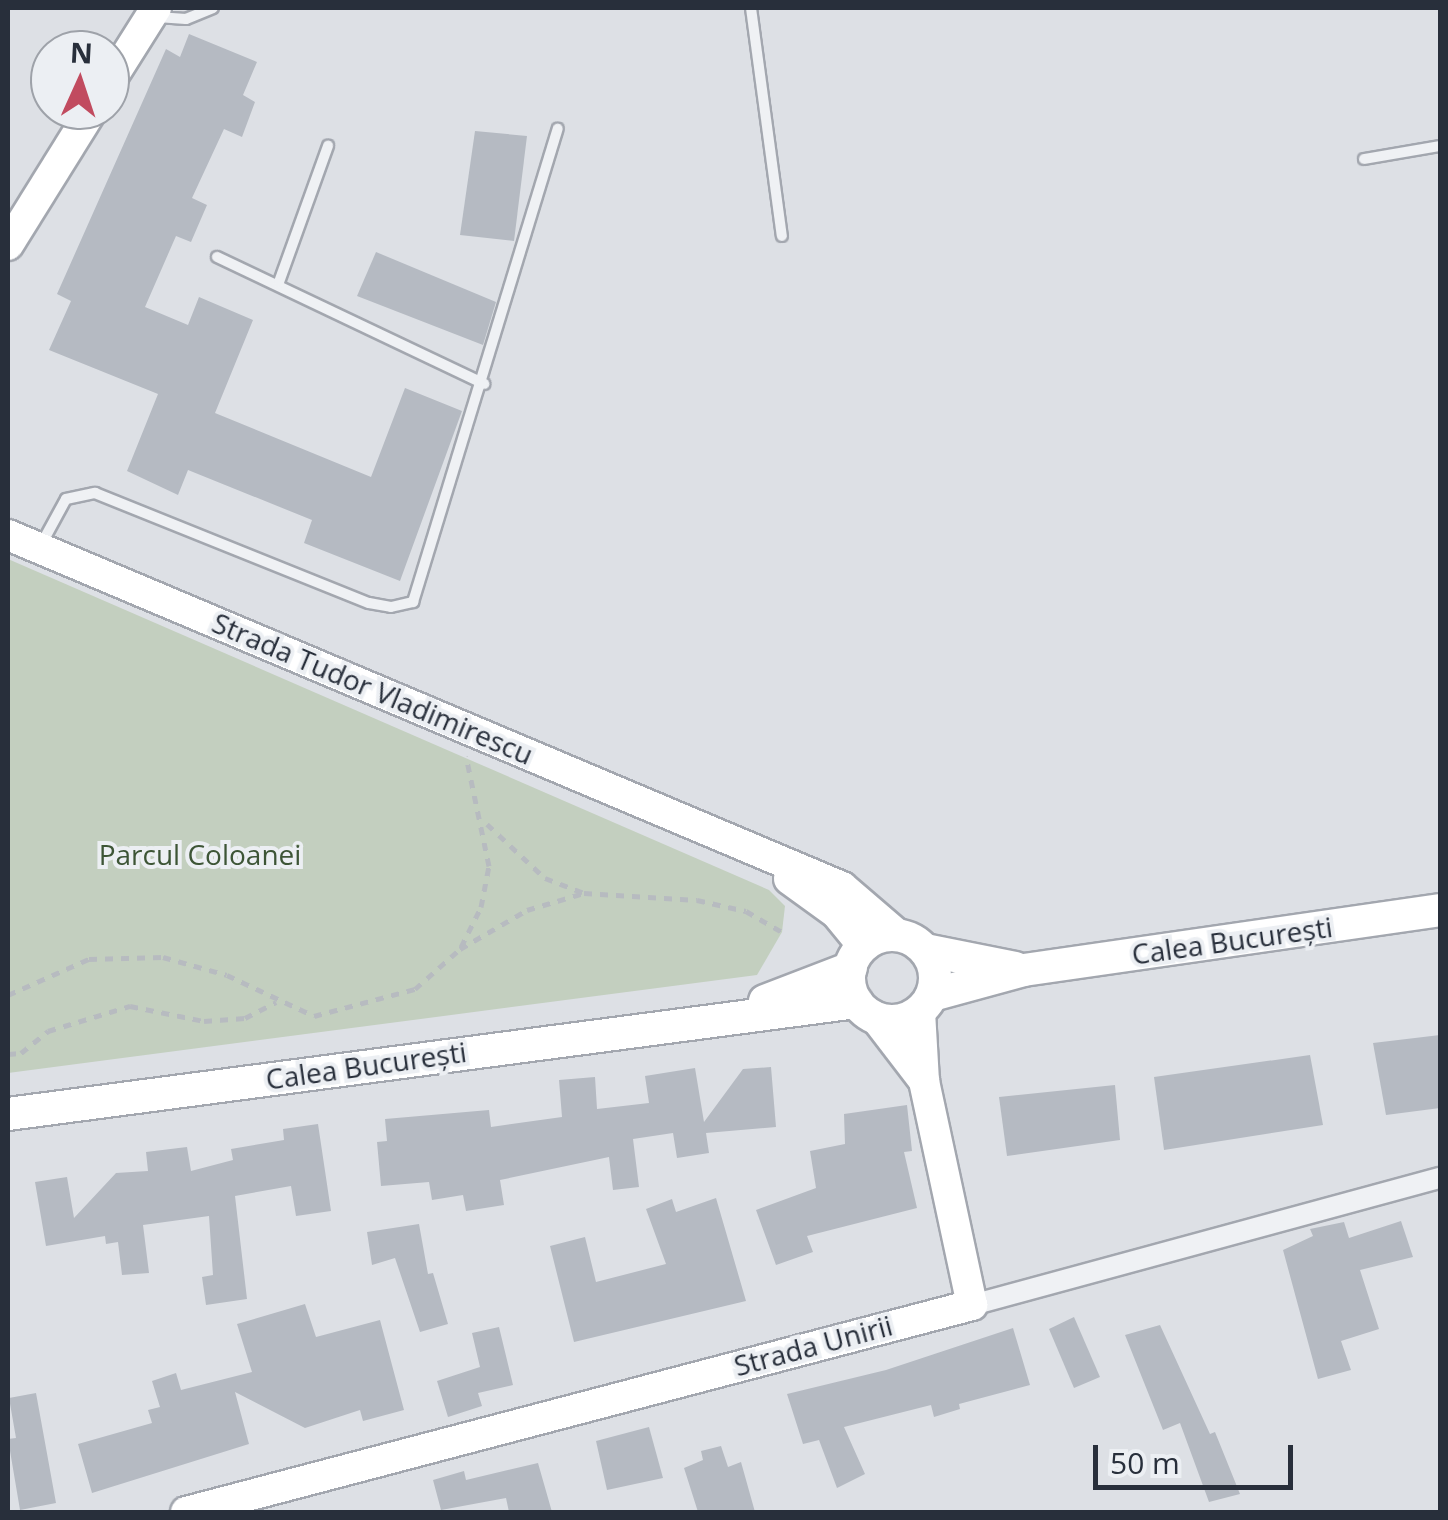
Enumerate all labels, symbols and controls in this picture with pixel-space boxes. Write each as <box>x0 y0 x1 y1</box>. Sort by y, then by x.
north arrow <box>30 30 130 130</box>
text: N <box>69 32 94 72</box>
street label: Strada Tudor Vladimirescu <box>208 605 538 771</box>
park label: Parcul Coloanei <box>99 837 301 871</box>
street label: Calea București <box>1130 909 1334 971</box>
street label: Calea București <box>264 1034 468 1096</box>
street label: Strada Unirii <box>730 1308 896 1382</box>
scale bar <box>1098 1425 1298 1487</box>
text: 50 m <box>1110 1442 1180 1483</box>

